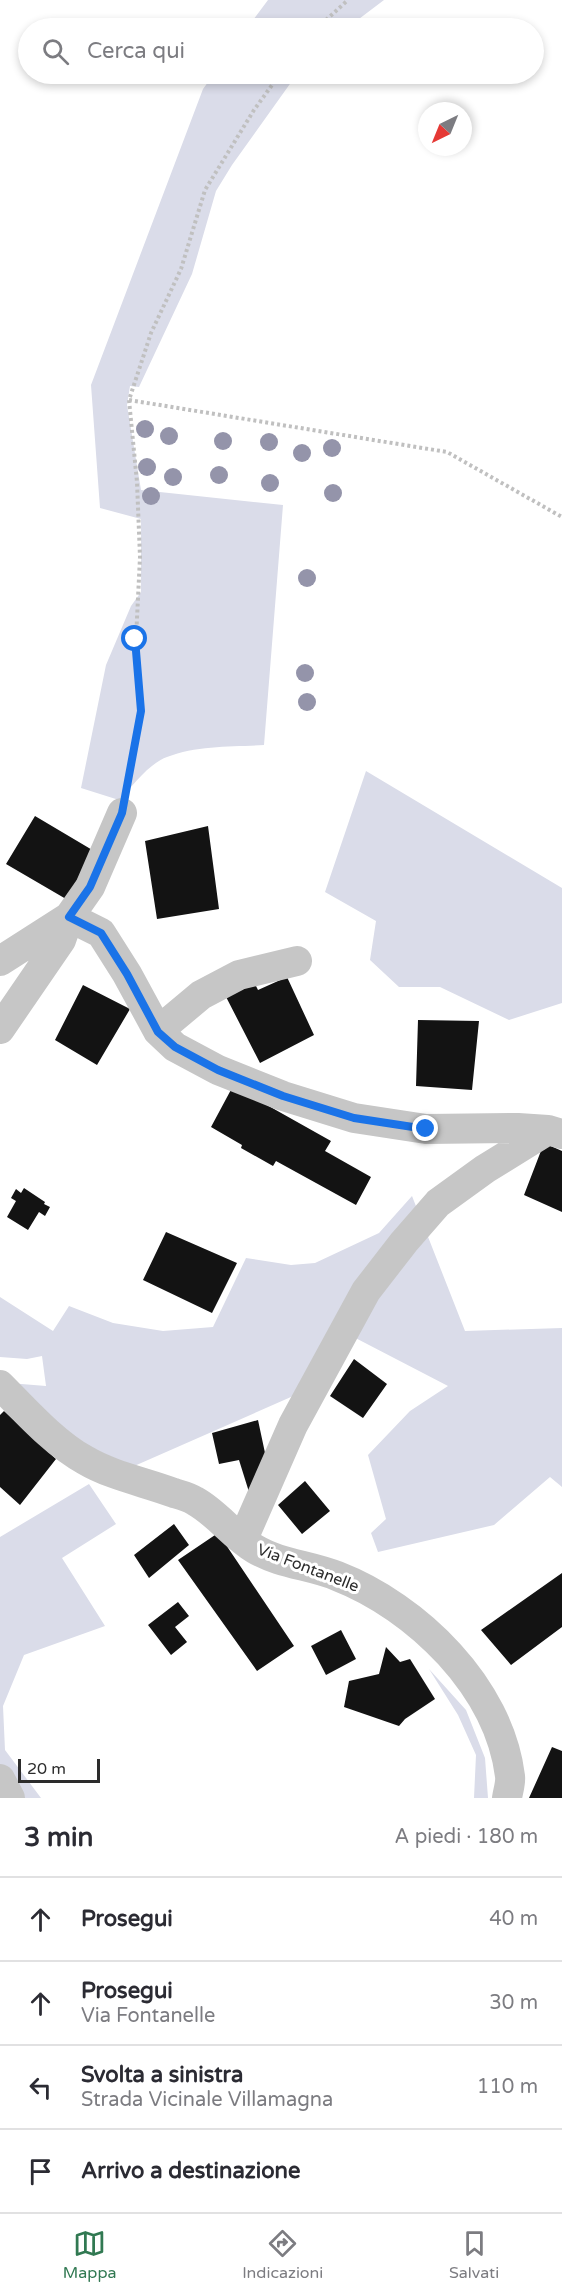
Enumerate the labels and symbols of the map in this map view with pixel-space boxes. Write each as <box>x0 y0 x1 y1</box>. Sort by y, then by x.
north arrow <box>418 102 472 156</box>
route start <box>121 625 147 651</box>
route end <box>412 1115 438 1141</box>
street label: Via Fontanelle <box>254 1539 362 1597</box>
scale bar <box>18 1756 100 1784</box>

